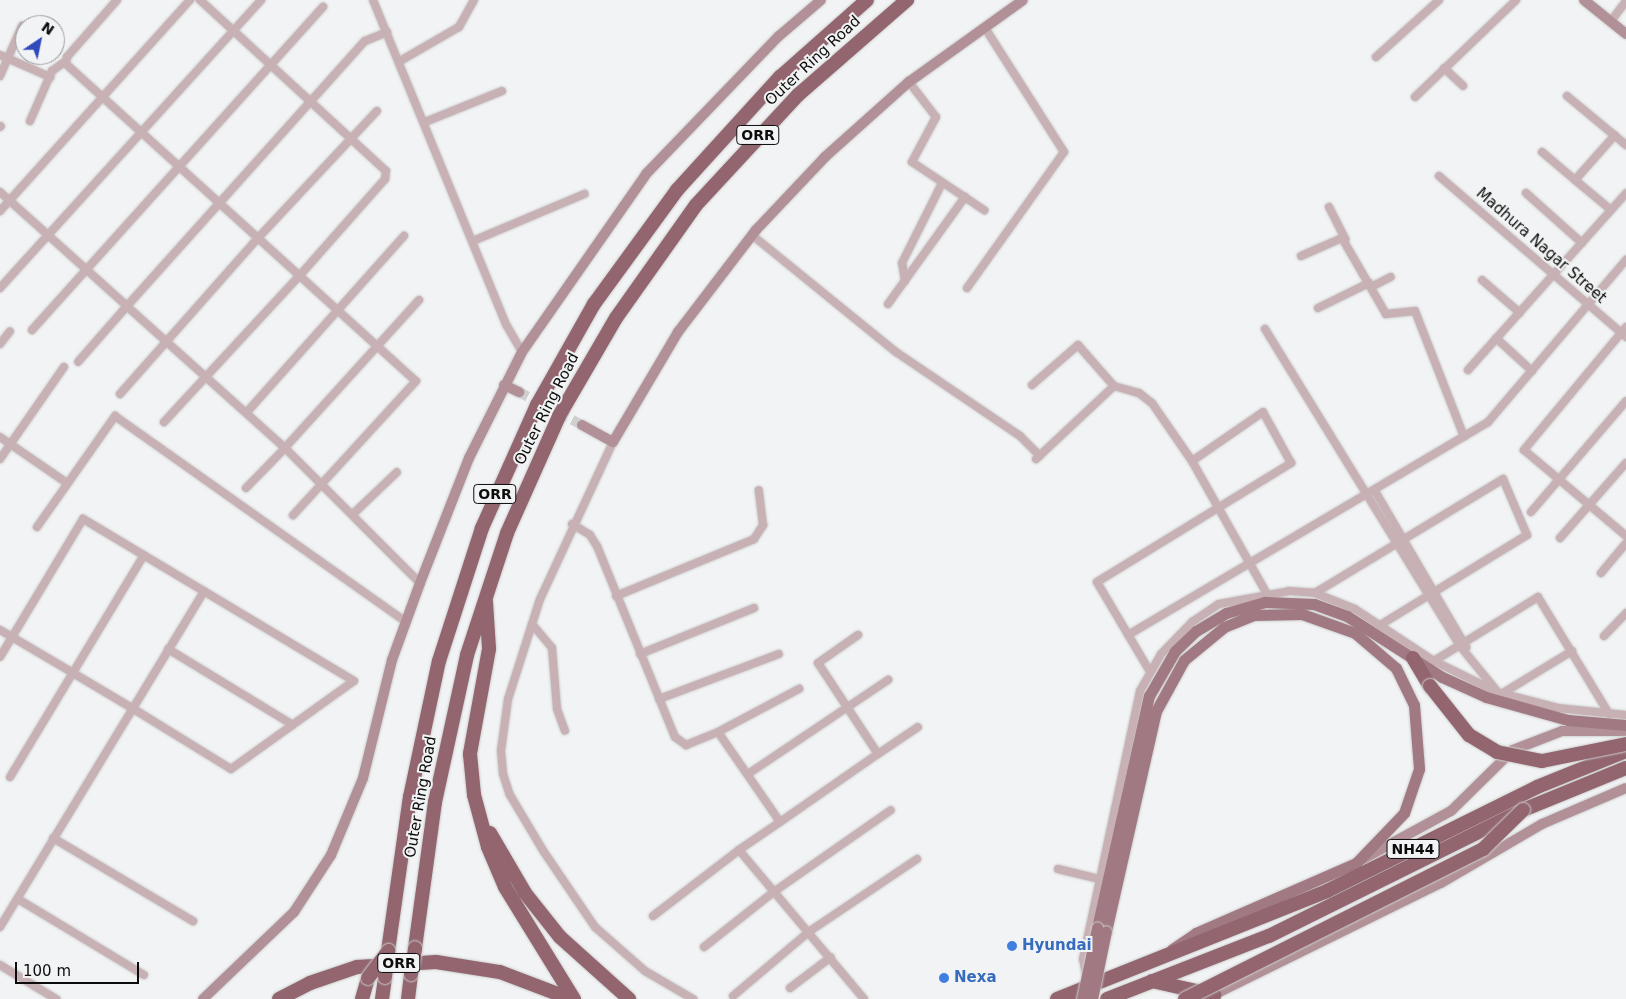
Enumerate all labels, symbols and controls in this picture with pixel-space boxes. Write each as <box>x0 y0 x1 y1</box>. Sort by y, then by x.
street label: Outer Ring Road <box>762 12 864 110</box>
north arrow <box>15 15 65 65</box>
text: N <box>38 18 57 38</box>
road number: ORR <box>736 124 780 146</box>
street label: Madhura Nagar Street <box>1472 185 1610 307</box>
street label: Outer Ring Road <box>511 350 583 468</box>
road number: ORR <box>472 482 518 506</box>
street label: Outer Ring Road <box>401 735 441 859</box>
road number: NH44 <box>1386 838 1440 861</box>
place label: Hyundai <box>1022 937 1092 955</box>
marker: Hyundai <box>1006 940 1018 952</box>
road number: ORR <box>376 951 422 974</box>
scale bar <box>18 952 141 984</box>
text: 100 m <box>23 962 71 980</box>
place label: Nexa <box>954 969 997 987</box>
marker: Nexa <box>938 972 950 984</box>

